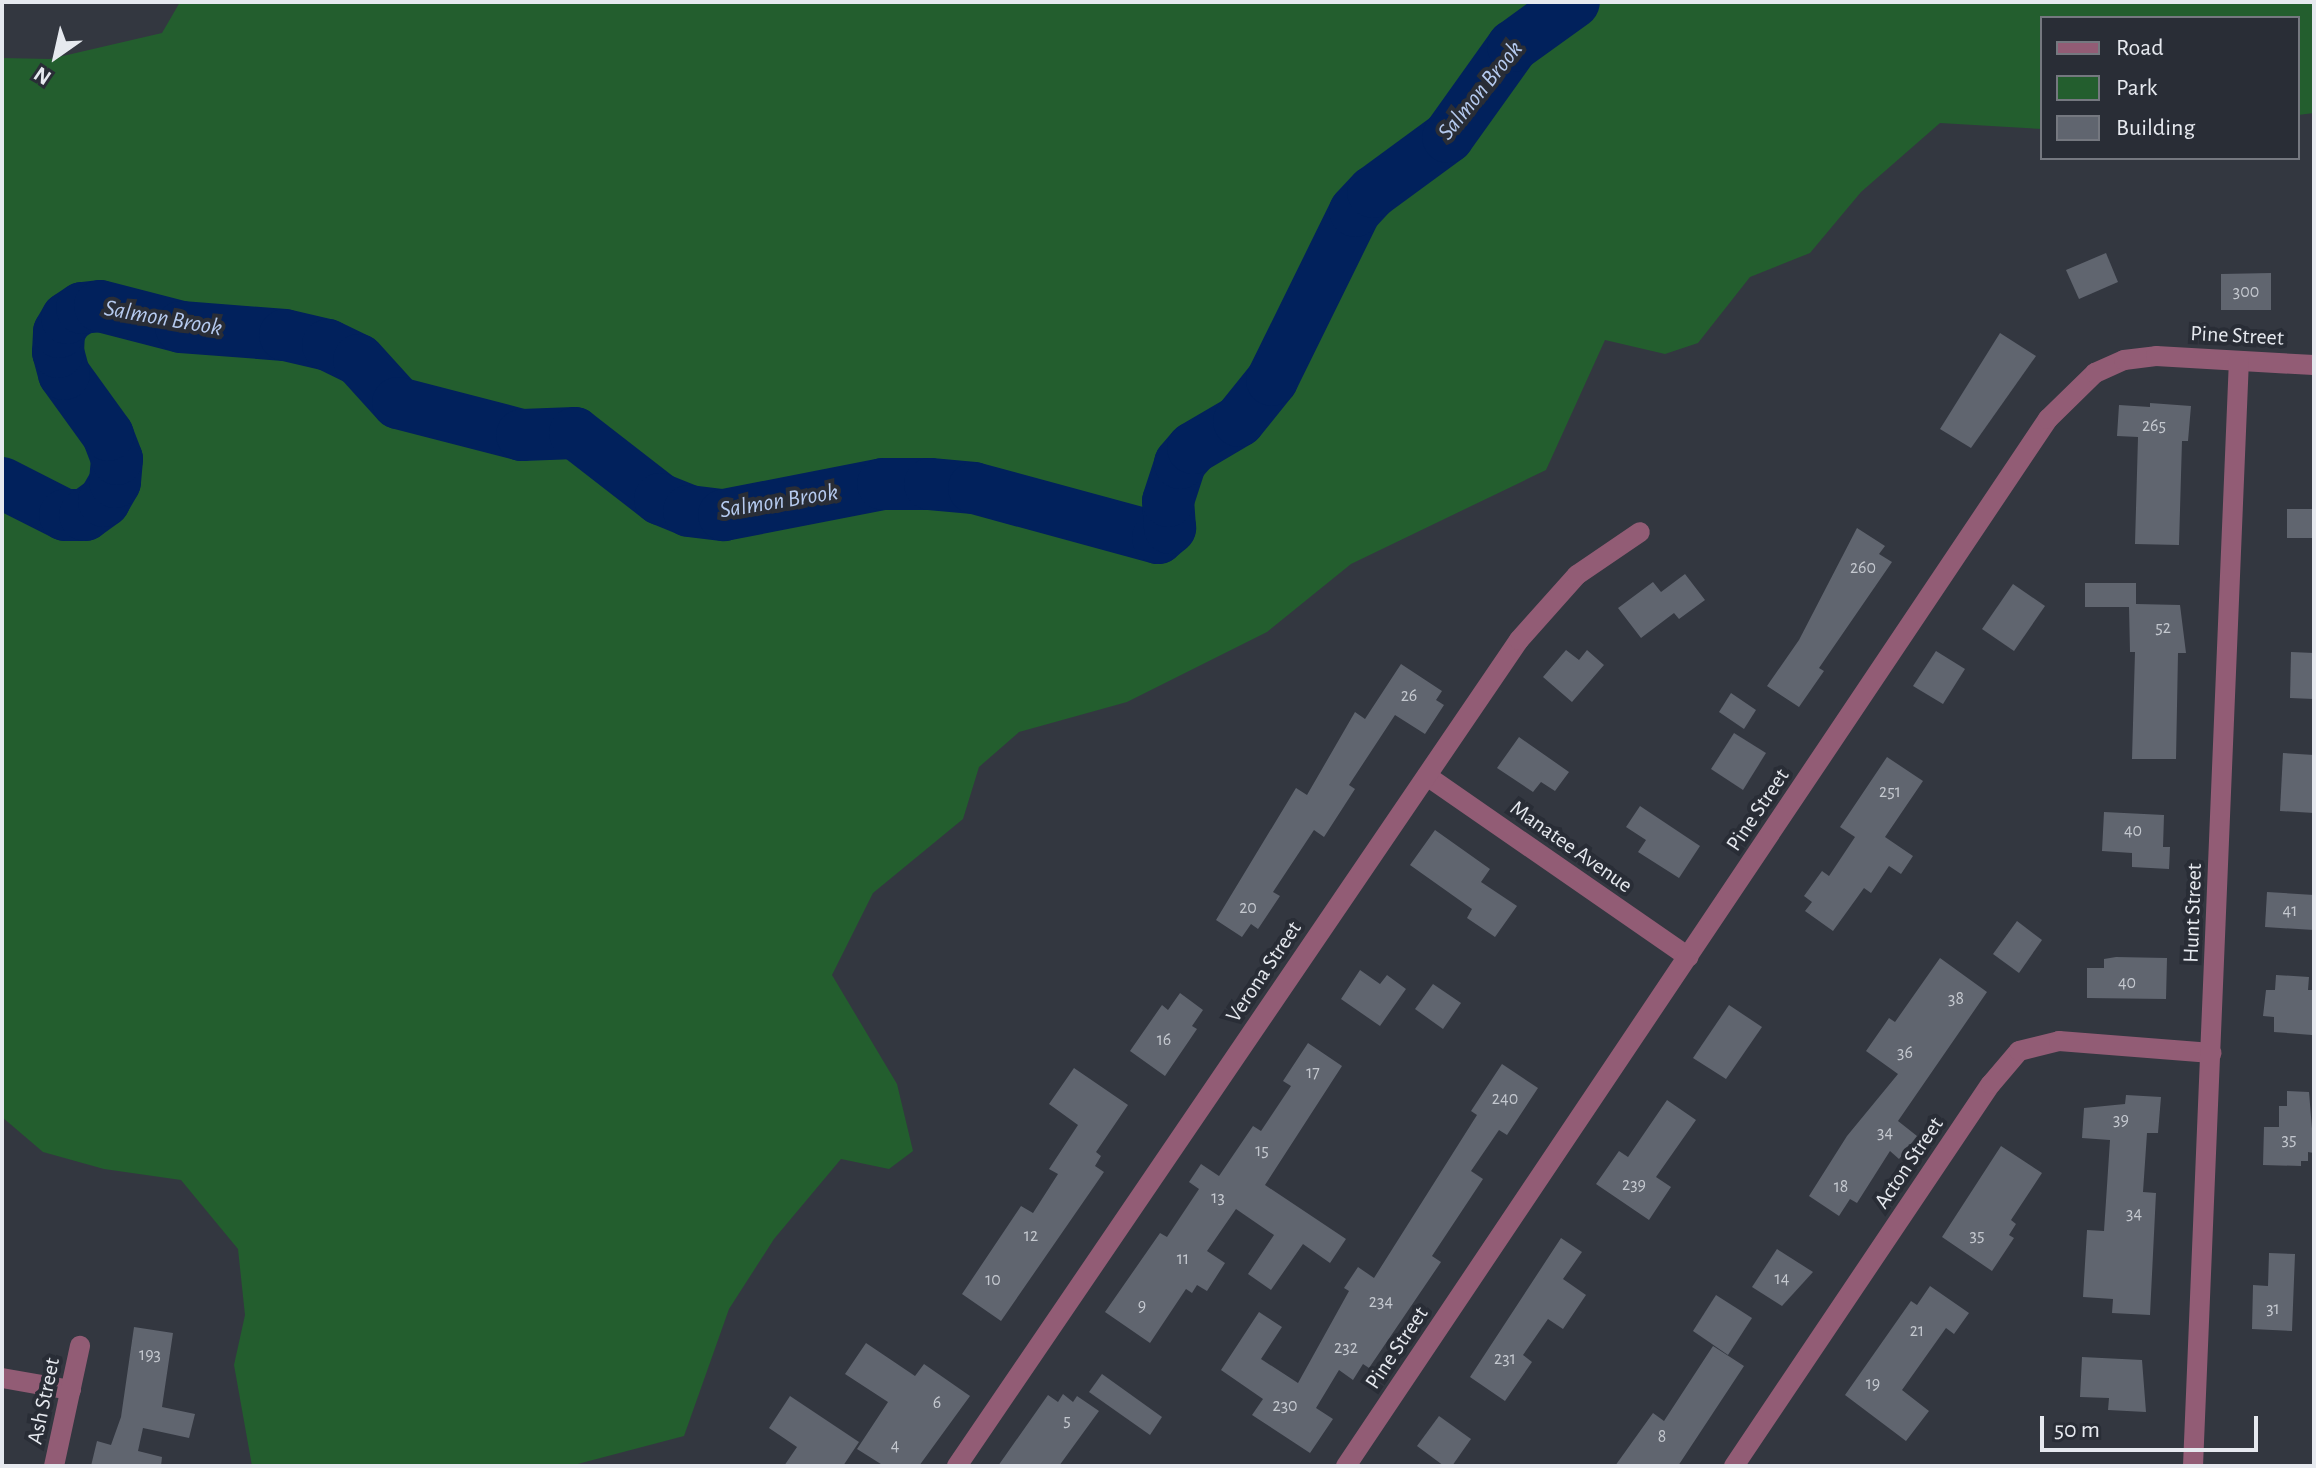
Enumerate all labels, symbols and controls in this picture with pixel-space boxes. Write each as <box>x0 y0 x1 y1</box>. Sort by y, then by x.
north arrow <box>16 16 96 96</box>
legend <box>2040 16 2300 160</box>
water label: Salmon Brook <box>1432 36 1530 146</box>
text: Road <box>2116 36 2164 60</box>
text: N <box>30 63 55 89</box>
text: Park <box>2116 76 2157 100</box>
text: Building <box>2116 116 2195 140</box>
house number: 300 <box>2233 281 2259 303</box>
water label: Salmon Brook <box>102 294 224 344</box>
street label: Pine Street <box>2190 320 2284 352</box>
house number: 265 <box>2142 415 2166 437</box>
water label: Salmon Brook <box>718 478 840 526</box>
house number: 260 <box>1850 557 1876 579</box>
house number: 52 <box>2155 617 2171 639</box>
house number: 26 <box>1401 685 1417 707</box>
street label: Pine Street <box>1721 764 1795 856</box>
house number: 251 <box>1879 781 1901 803</box>
street label: Manatee Avenue <box>1505 795 1637 899</box>
house number: 40 <box>2124 820 2142 842</box>
street label: Hunt Street <box>2178 863 2208 963</box>
house number: 20 <box>1239 897 1257 919</box>
house number: 41 <box>2283 900 2297 922</box>
street label: Verona Street <box>1221 916 1307 1028</box>
house number: 40 <box>2118 972 2136 994</box>
house number: 38 <box>1948 988 1964 1010</box>
house number: 16 <box>1157 1029 1171 1051</box>
house number: 36 <box>1897 1042 1913 1064</box>
house number: 17 <box>1306 1062 1320 1084</box>
house number: 240 <box>1492 1088 1518 1110</box>
house number: 39 <box>2113 1109 2129 1131</box>
street label: Acton Street <box>1869 1112 1949 1214</box>
house number: 34 <box>1877 1122 1893 1144</box>
house number: 35 <box>2282 1129 2296 1151</box>
house number: 15 <box>1255 1140 1269 1162</box>
house number: 239 <box>1622 1174 1646 1196</box>
house number: 18 <box>1834 1176 1848 1198</box>
house number: 13 <box>1211 1187 1225 1209</box>
house number: 34 <box>2126 1203 2142 1225</box>
house number: 12 <box>1024 1225 1038 1247</box>
house number: 35 <box>1970 1225 1984 1247</box>
house number: 11 <box>1177 1248 1189 1270</box>
house number: 14 <box>1775 1268 1789 1290</box>
house number: 10 <box>985 1269 1001 1291</box>
house number: 234 <box>1369 1291 1393 1313</box>
house number: 9 <box>1138 1295 1146 1317</box>
house number: 31 <box>2266 1298 2280 1320</box>
street label: Pine Street <box>1360 1302 1434 1394</box>
house number: 21 <box>1910 1320 1924 1342</box>
house number: 232 <box>1334 1337 1358 1359</box>
house number: 193 <box>139 1344 161 1366</box>
house number: 231 <box>1494 1348 1516 1370</box>
street label: Ash Street <box>22 1355 66 1447</box>
house number: 19 <box>1866 1373 1880 1395</box>
house number: 6 <box>933 1392 941 1414</box>
house number: 230 <box>1272 1395 1298 1417</box>
scale bar <box>2044 1400 2262 1450</box>
house number: 5 <box>1063 1410 1071 1432</box>
text: 50 m <box>2054 1418 2100 1442</box>
house number: 8 <box>1658 1426 1666 1448</box>
house number: 4 <box>891 1435 899 1457</box>

